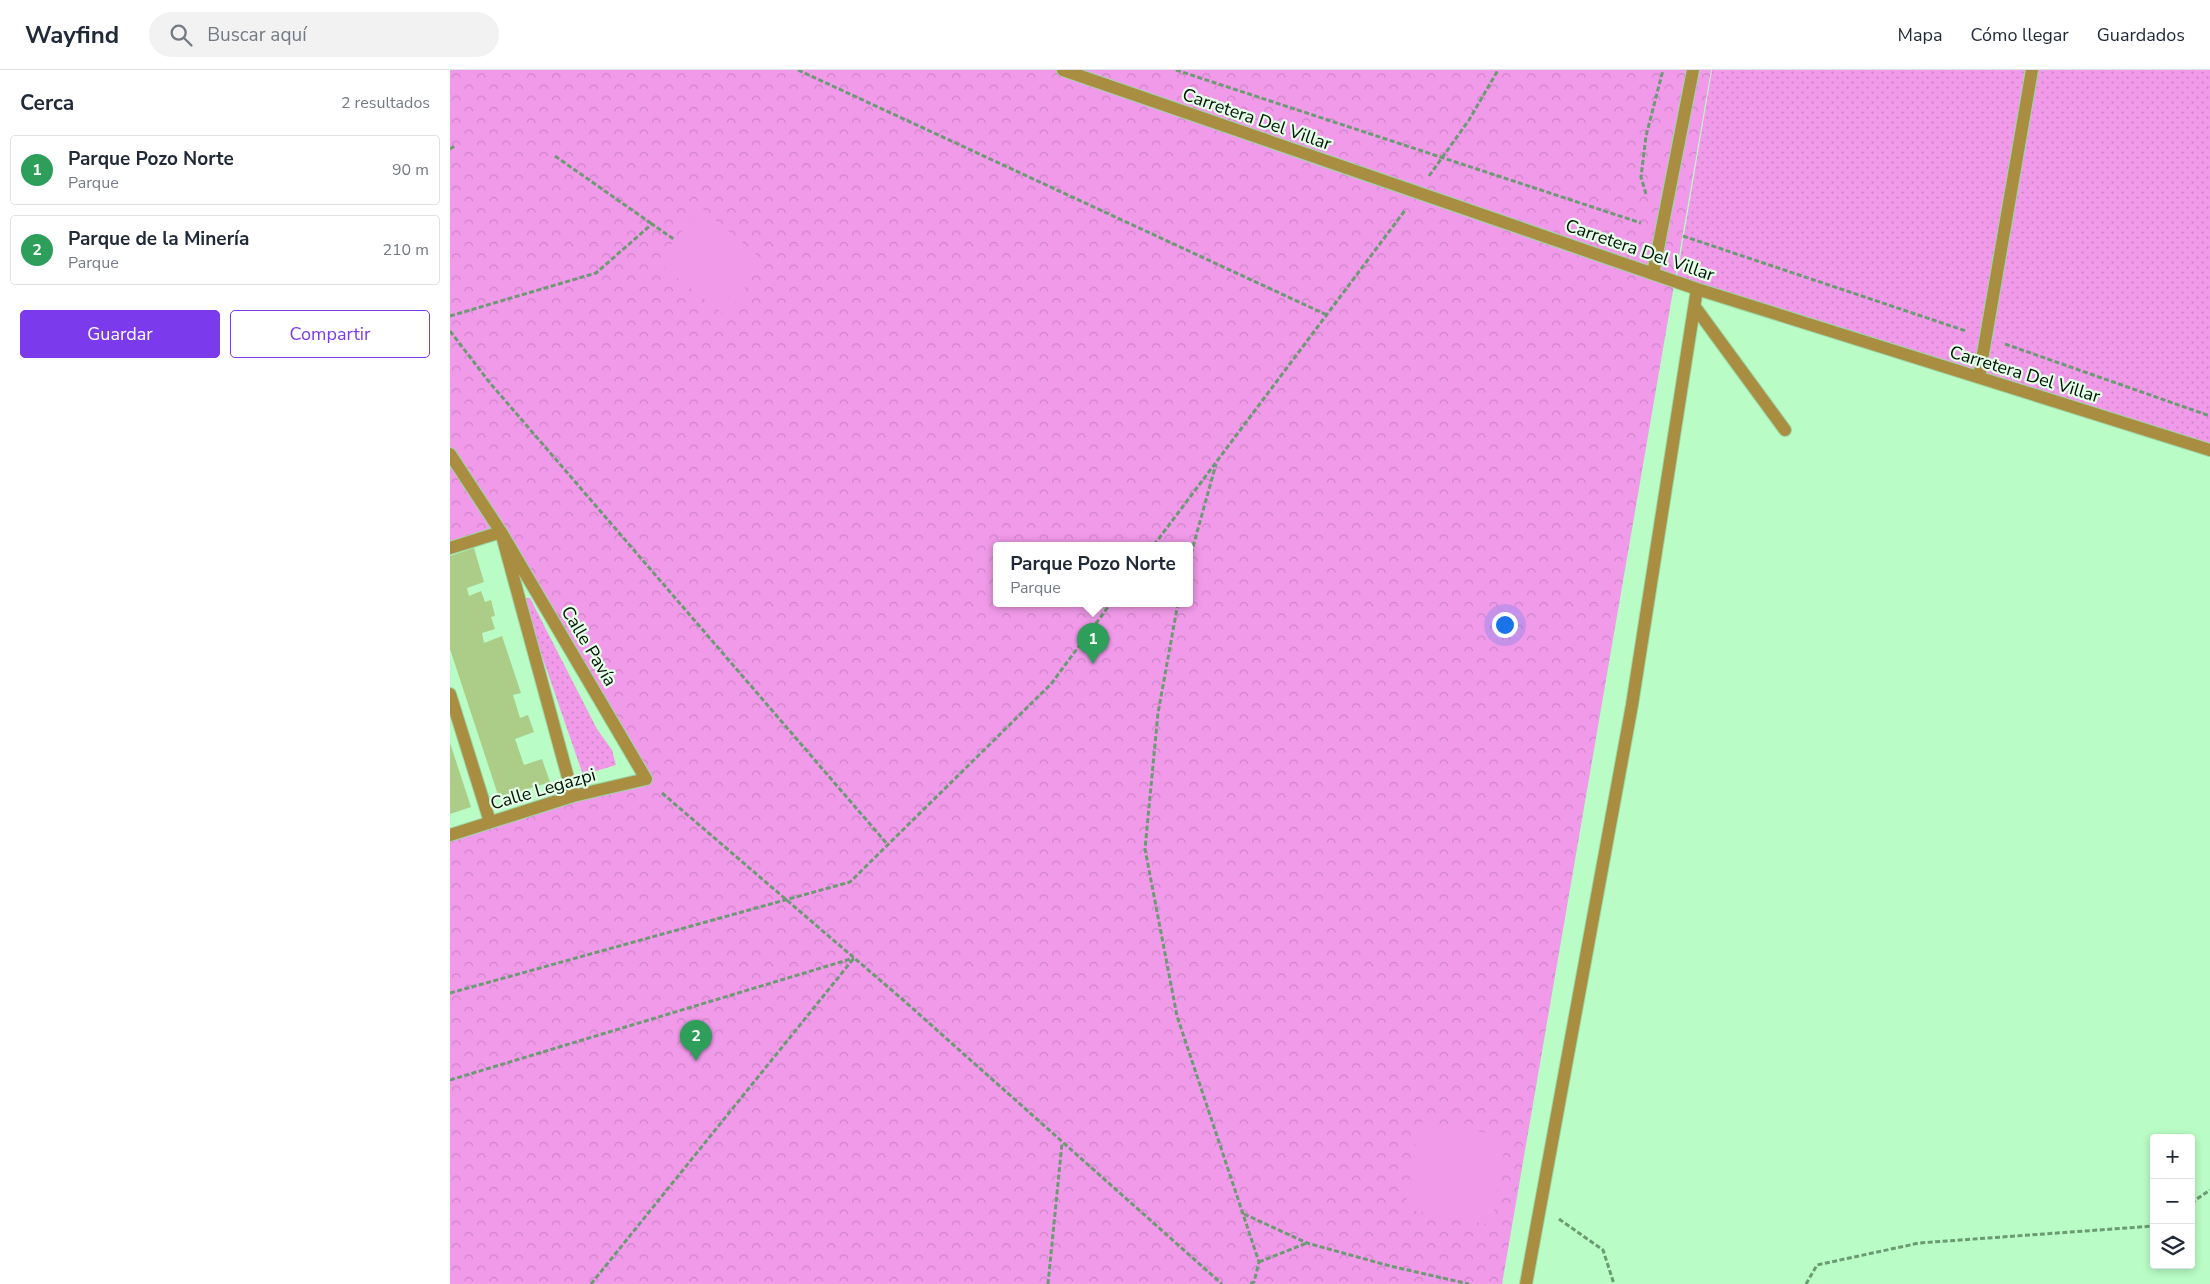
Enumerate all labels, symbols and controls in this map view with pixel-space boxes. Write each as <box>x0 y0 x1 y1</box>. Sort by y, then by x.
search box <box>149 12 499 57</box>
text: Wayfind <box>25 19 119 51</box>
icon: search <box>167 21 195 49</box>
text: Buscar aquí <box>207 22 307 48</box>
text: Mapa <box>1898 23 1943 47</box>
text: Cómo llegar <box>1971 23 2069 47</box>
text: Guardados <box>2097 23 2185 47</box>
street label: Carretera Del Villar <box>1179 82 1335 156</box>
text: Cerca <box>20 89 74 117</box>
text: 2 resultados <box>341 92 430 114</box>
text: Parque Pozo Norte <box>68 146 234 172</box>
text: 1 <box>32 159 42 181</box>
text: 90 m <box>392 159 429 181</box>
text: Parque <box>68 172 119 194</box>
street label: Carretera Del Villar <box>1562 213 1718 287</box>
text: Parque de la Minería <box>68 226 249 252</box>
text: 2 <box>32 239 42 261</box>
text: 210 m <box>382 239 429 261</box>
text: Parque <box>68 252 119 274</box>
button: Guardar <box>20 310 220 358</box>
button: Compartir <box>230 310 430 358</box>
street label: Carretera Del Villar <box>1947 340 2104 408</box>
popup <box>993 542 1193 607</box>
text: Parque Pozo Norte <box>1010 551 1176 577</box>
text: Parque <box>1010 577 1061 599</box>
street label: Calle Pavía <box>556 601 622 691</box>
your location <box>1492 612 1518 638</box>
pin: 1 <box>1077 623 1109 664</box>
street label: Calle Legazpi <box>488 763 598 815</box>
pin: 2 <box>680 1020 712 1061</box>
map controls <box>2150 1134 2195 1269</box>
button: + <box>2150 1134 2195 1179</box>
button: − <box>2150 1179 2195 1224</box>
button: layers <box>2150 1224 2195 1269</box>

